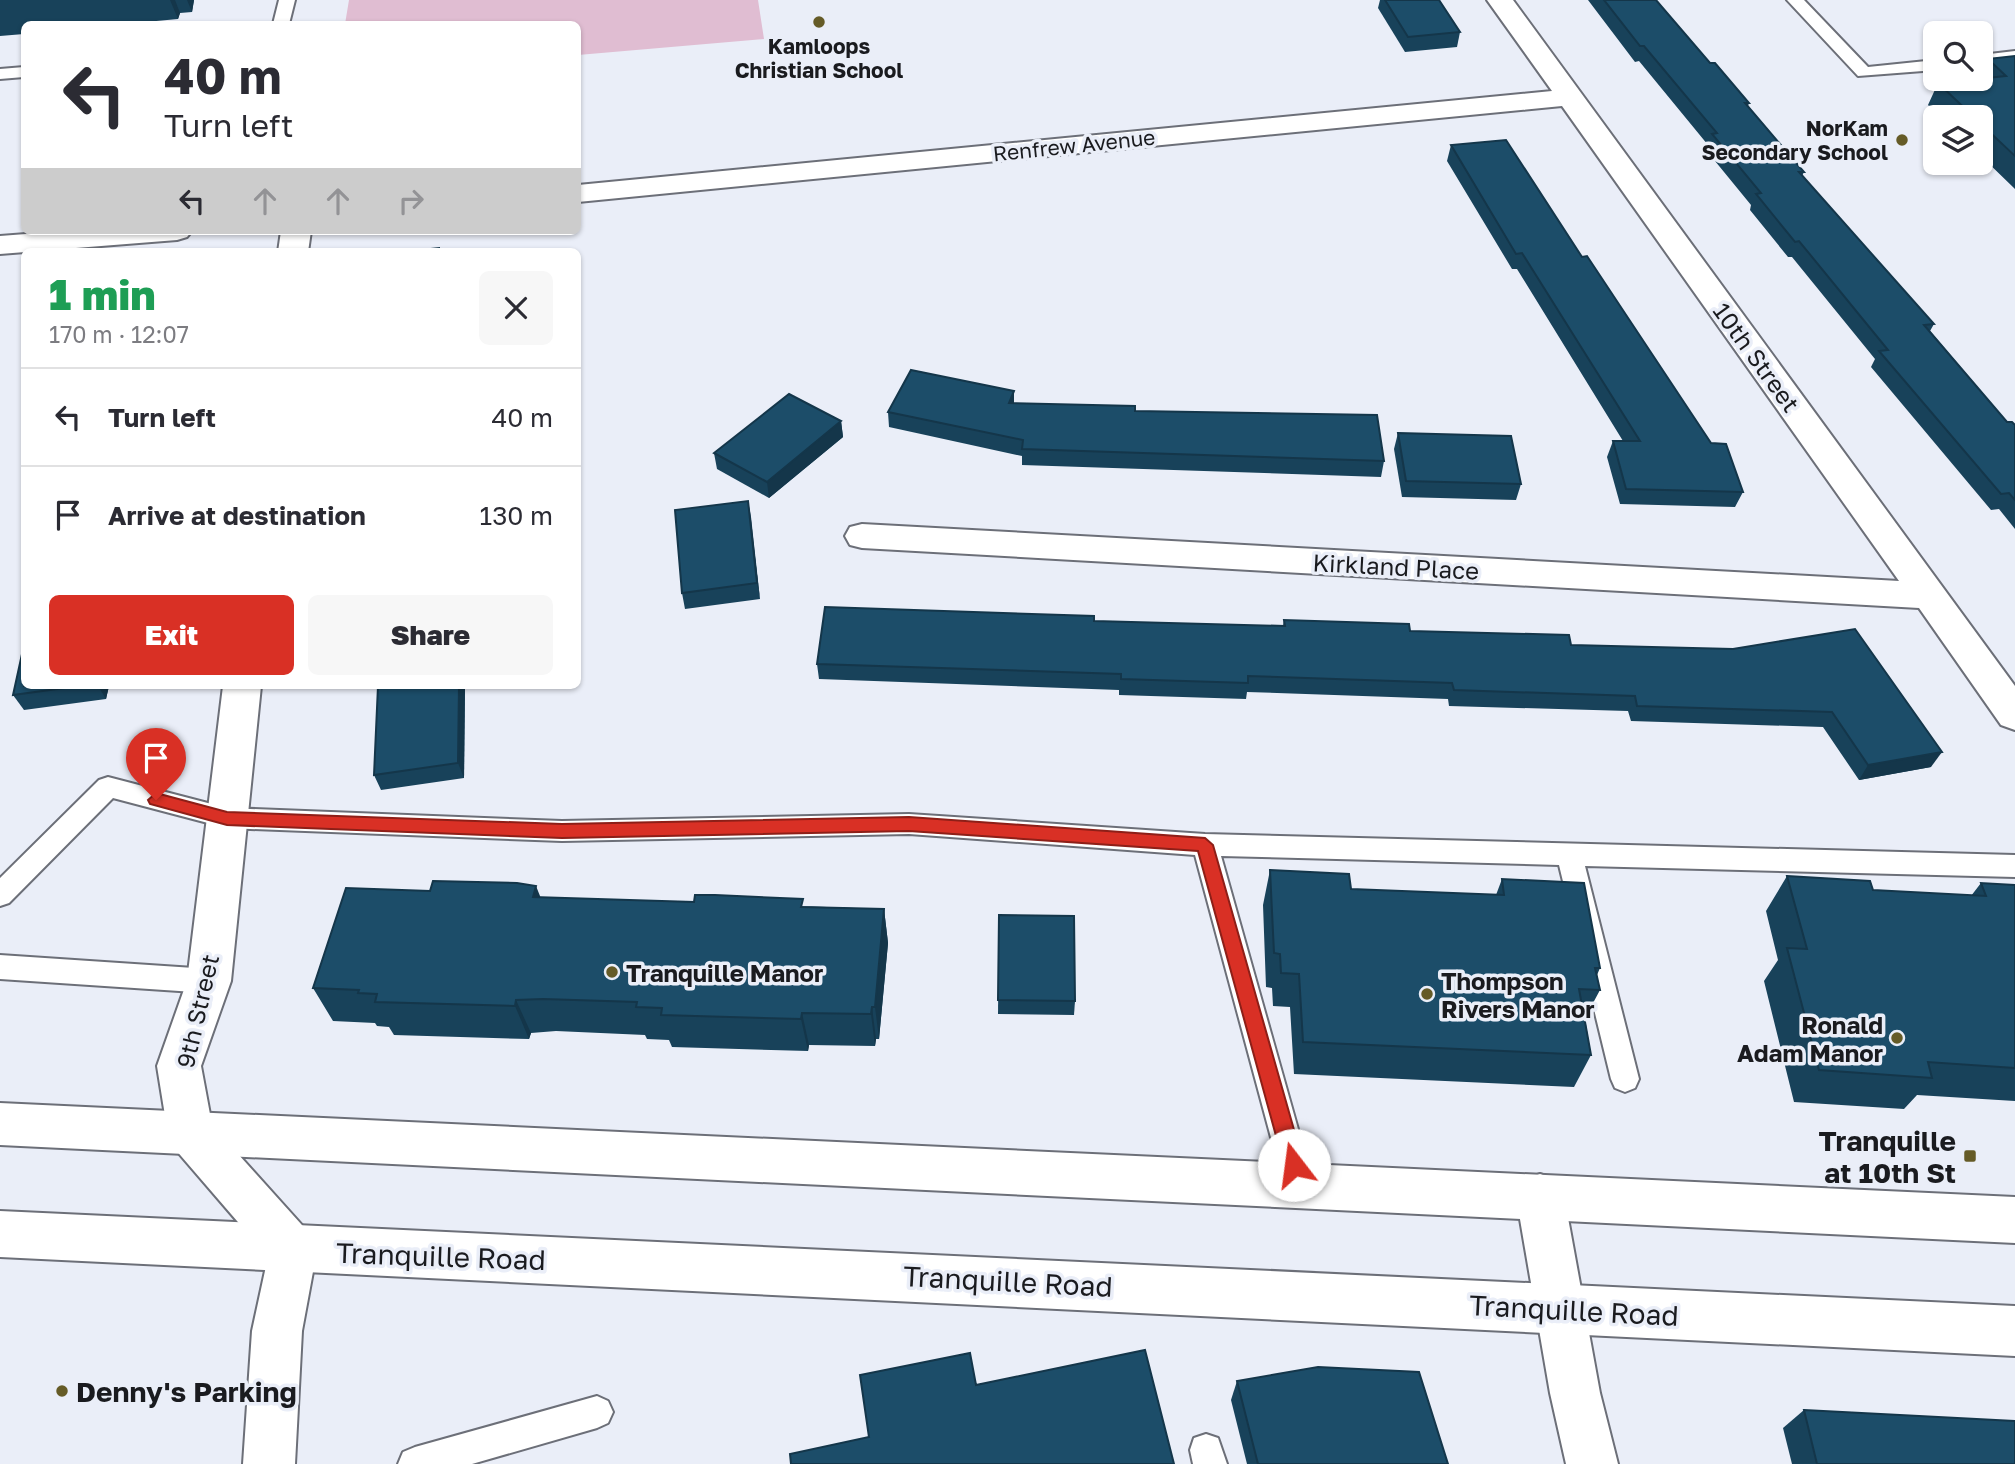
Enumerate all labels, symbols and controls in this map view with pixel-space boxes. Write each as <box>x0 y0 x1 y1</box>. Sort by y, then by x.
marker: Kamloops Christian School <box>811 14 827 30</box>
map controls <box>1923 21 1993 175</box>
button: search <box>1923 21 1993 91</box>
place label: Kamloops Christian School <box>735 33 903 83</box>
text: 40 m <box>164 46 282 105</box>
icon: left <box>49 49 140 140</box>
button: layers <box>1923 105 1993 175</box>
text: Turn left <box>164 106 293 144</box>
place label: NorKam Secondary School <box>1701 115 1888 165</box>
street label: Renfrew Avenue <box>992 124 1156 166</box>
marker: NorKam Secondary School <box>1894 132 1910 148</box>
icon: left <box>173 182 211 220</box>
icon: ahead <box>246 182 284 220</box>
icon: ahead <box>319 182 357 220</box>
icon: right <box>392 182 430 220</box>
text: 1 min <box>49 269 156 319</box>
button: close <box>479 271 553 345</box>
street label: 10th Street <box>1708 297 1806 417</box>
text: 170 m · 12:07 <box>49 320 189 348</box>
icon: left <box>49 398 87 436</box>
text: Turn left <box>108 402 216 433</box>
text: 40 m <box>492 402 553 433</box>
icon: arrive <box>49 496 87 534</box>
text: Arrive at destination <box>108 500 366 531</box>
text: 130 m <box>480 500 553 531</box>
street label: Kirkland Place <box>1312 547 1480 585</box>
button: Exit <box>49 595 294 675</box>
button: Share <box>308 595 553 675</box>
pin <box>126 728 186 800</box>
icon: arrive <box>137 739 175 777</box>
street label: 9th Street <box>170 951 224 1071</box>
place label: Tranquille Manor <box>626 958 823 987</box>
marker: Tranquille Manor <box>604 964 620 980</box>
place label: Thompson Rivers Manor <box>1441 966 1595 1023</box>
marker: Thompson Rivers Manor <box>1419 986 1435 1002</box>
place label: Ronald Adam Manor <box>1737 1010 1883 1067</box>
marker: Ronald Adam Manor <box>1889 1030 1905 1046</box>
place label: Tranquille at 10th St <box>1819 1124 1956 1189</box>
position arrow <box>1257 1128 1331 1202</box>
marker: Tranquille at 10th St <box>1962 1148 1978 1164</box>
street label: Tranquille Road <box>336 1236 546 1276</box>
street label: Tranquille Road <box>902 1259 1114 1303</box>
street label: Tranquille Road <box>1468 1288 1680 1332</box>
place label: Denny's Parking <box>76 1375 297 1408</box>
marker: Denny's Parking <box>54 1383 70 1399</box>

